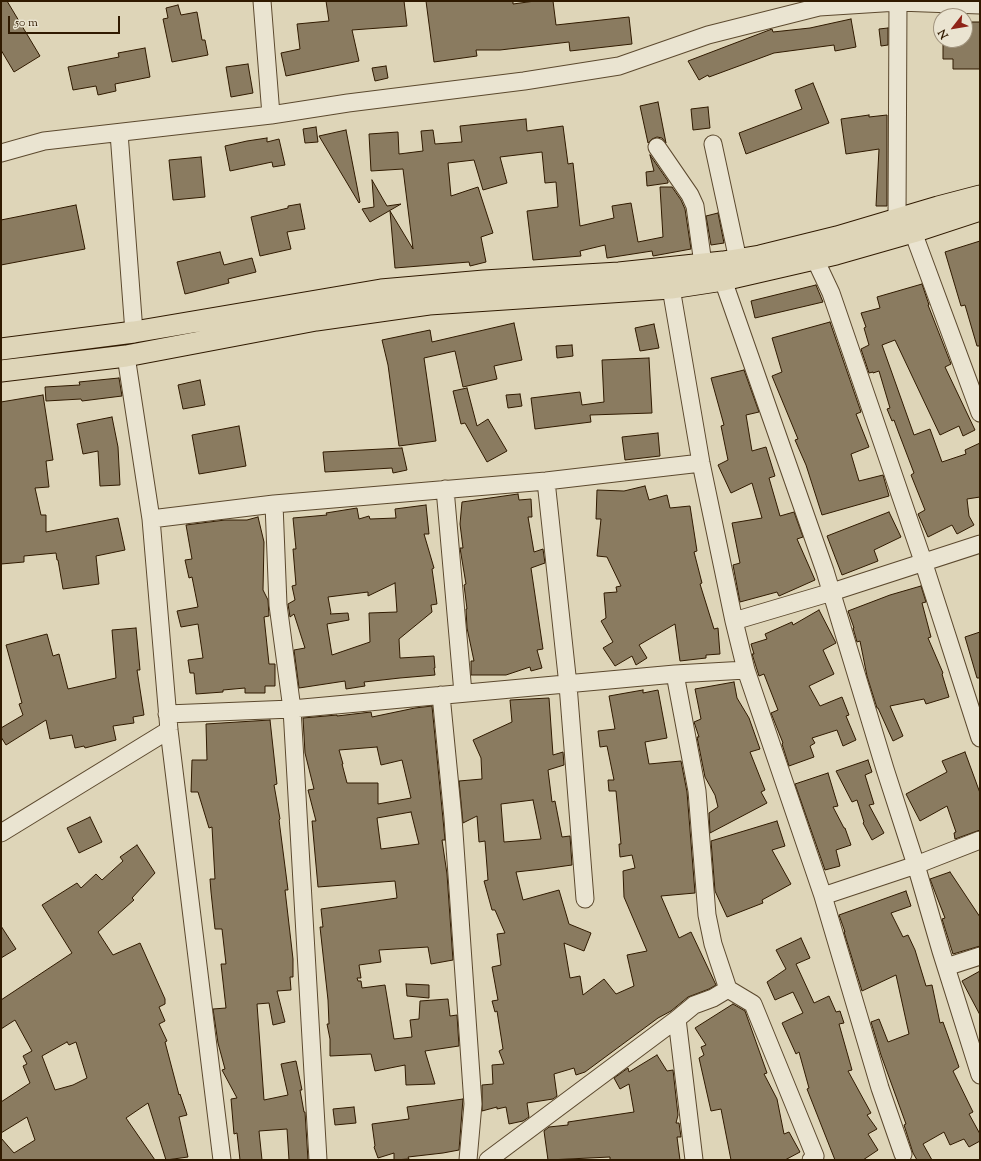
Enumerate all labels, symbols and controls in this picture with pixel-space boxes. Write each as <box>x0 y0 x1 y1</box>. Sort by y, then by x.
scale bar <box>10 8 122 34</box>
north arrow <box>933 8 973 48</box>
text: 50 m <box>15 14 38 32</box>
text: N <box>934 26 953 42</box>

